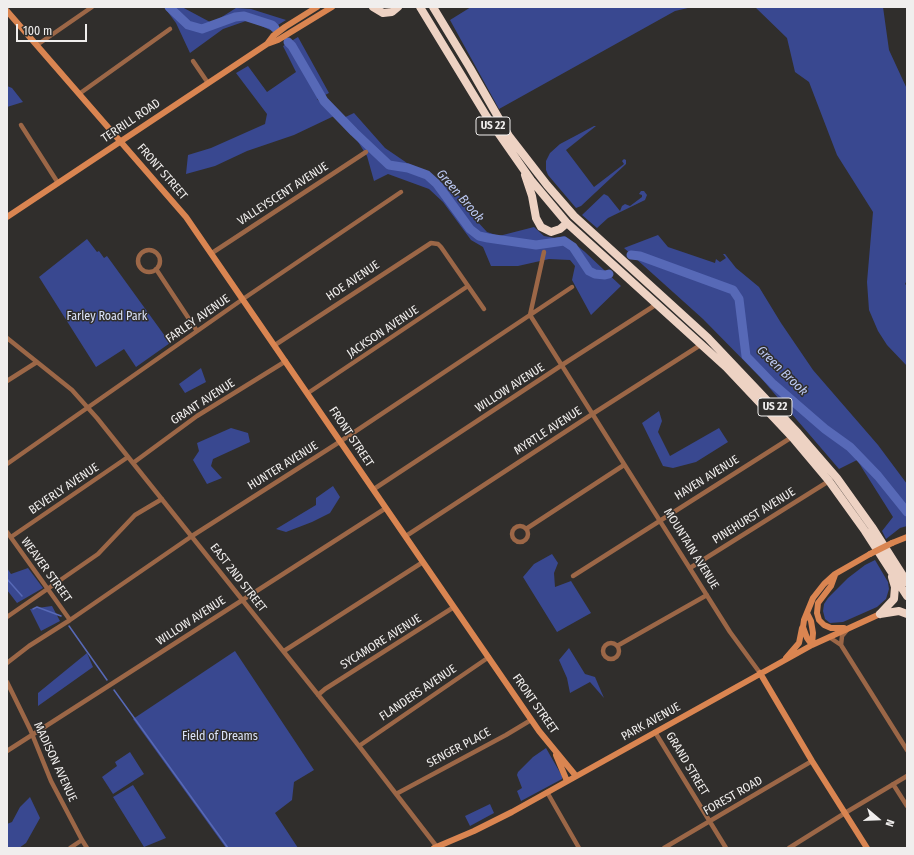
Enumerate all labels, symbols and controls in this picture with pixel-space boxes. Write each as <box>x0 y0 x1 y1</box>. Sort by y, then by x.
scale bar <box>18 16 89 42</box>
text: 100 m <box>23 24 52 38</box>
street label: TERRILL ROAD <box>99 96 163 146</box>
road number: US 22 <box>476 117 510 135</box>
street label: FRONT STREET <box>134 141 190 203</box>
street label: VALLEYSCENT AVENUE <box>235 159 331 229</box>
water label: Green Brook <box>433 166 487 226</box>
street label: HOE AVENUE <box>324 258 382 304</box>
street label: FARLEY AVENUE <box>163 292 233 346</box>
street label: JACKSON AVENUE <box>344 303 422 361</box>
park label: Farley Road Park <box>67 310 147 324</box>
water label: Green Brook <box>753 343 811 399</box>
street label: WILLOW AVENUE <box>473 360 547 416</box>
street label: GRANT AVENUE <box>168 376 238 428</box>
road number: US 22 <box>758 398 792 416</box>
street label: FRONT STREET <box>326 404 376 470</box>
street label: MYRTLE AVENUE <box>511 404 585 458</box>
street label: HUNTER AVENUE <box>245 439 321 493</box>
street label: HAVEN AVENUE <box>672 453 742 503</box>
street label: BEVERLY AVENUE <box>26 460 102 518</box>
street label: PINEHURST AVENUE <box>710 485 798 547</box>
street label: MOUNTAIN AVENUE <box>660 506 722 592</box>
street label: WEAVER STREET <box>18 535 74 605</box>
street label: EAST 2ND STREET <box>207 541 269 615</box>
street label: WILLOW AVENUE <box>154 593 228 649</box>
street label: SYCAMORE AVENUE <box>338 611 424 673</box>
street label: FLANDERS AVENUE <box>377 662 459 724</box>
street label: FRONT STREET <box>509 671 561 737</box>
street label: PARK AVENUE <box>619 700 683 744</box>
street label: MADISON AVENUE <box>30 720 80 804</box>
street label: SENGER PLACE <box>425 725 493 771</box>
park label: Field of Dreams <box>182 730 258 744</box>
street label: GRAND STREET <box>662 730 712 798</box>
street label: FOREST ROAD <box>701 773 765 819</box>
north arrow <box>858 799 898 839</box>
text: N <box>883 818 897 828</box>

